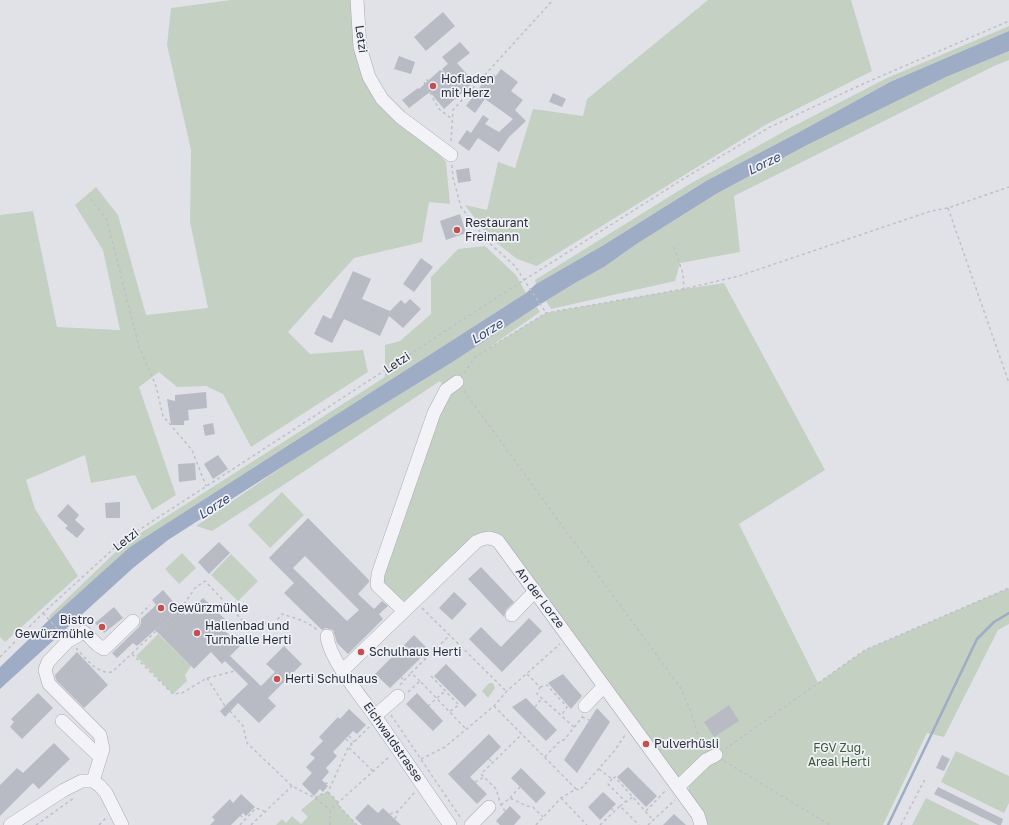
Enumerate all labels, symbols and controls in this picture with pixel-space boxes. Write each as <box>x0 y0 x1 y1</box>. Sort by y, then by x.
street label: Letzi <box>352 24 370 54</box>
place label: Hofladen mit Herz <box>441 72 494 100</box>
marker: Hofladen mit Herz <box>428 81 438 91</box>
water label: Lorze <box>745 149 783 179</box>
place label: Restaurant Freimann <box>465 216 529 244</box>
marker: Restaurant Freimann <box>452 225 462 235</box>
water label: Lorze <box>468 316 506 348</box>
street label: Letzi <box>381 349 413 377</box>
water label: Lorze <box>195 491 233 523</box>
street label: Letzi <box>110 526 142 554</box>
street label: An der Lorze <box>513 565 567 631</box>
place label: Gewürzmühle <box>169 601 248 615</box>
marker: Gewürzmühle <box>156 603 166 613</box>
place label: Bistro Gewürzmühle <box>15 613 94 641</box>
place label: Hallenbad und Turnhalle Herti <box>205 619 291 647</box>
marker: Bistro Gewürzmühle <box>97 622 107 632</box>
marker: Hallenbad und Turnhalle Herti <box>192 628 202 638</box>
place label: Schulhaus Herti <box>369 645 461 659</box>
marker: Schulhaus Herti <box>356 647 366 657</box>
place label: Herti Schulhaus <box>285 672 377 686</box>
marker: Herti Schulhaus <box>272 674 282 684</box>
street label: Eichwaldstrasse <box>360 699 426 785</box>
place label: Pulverhüsli <box>654 737 719 751</box>
marker: Pulverhüsli <box>641 739 651 749</box>
park label: FGV Zug, Areal Herti <box>808 741 870 769</box>

